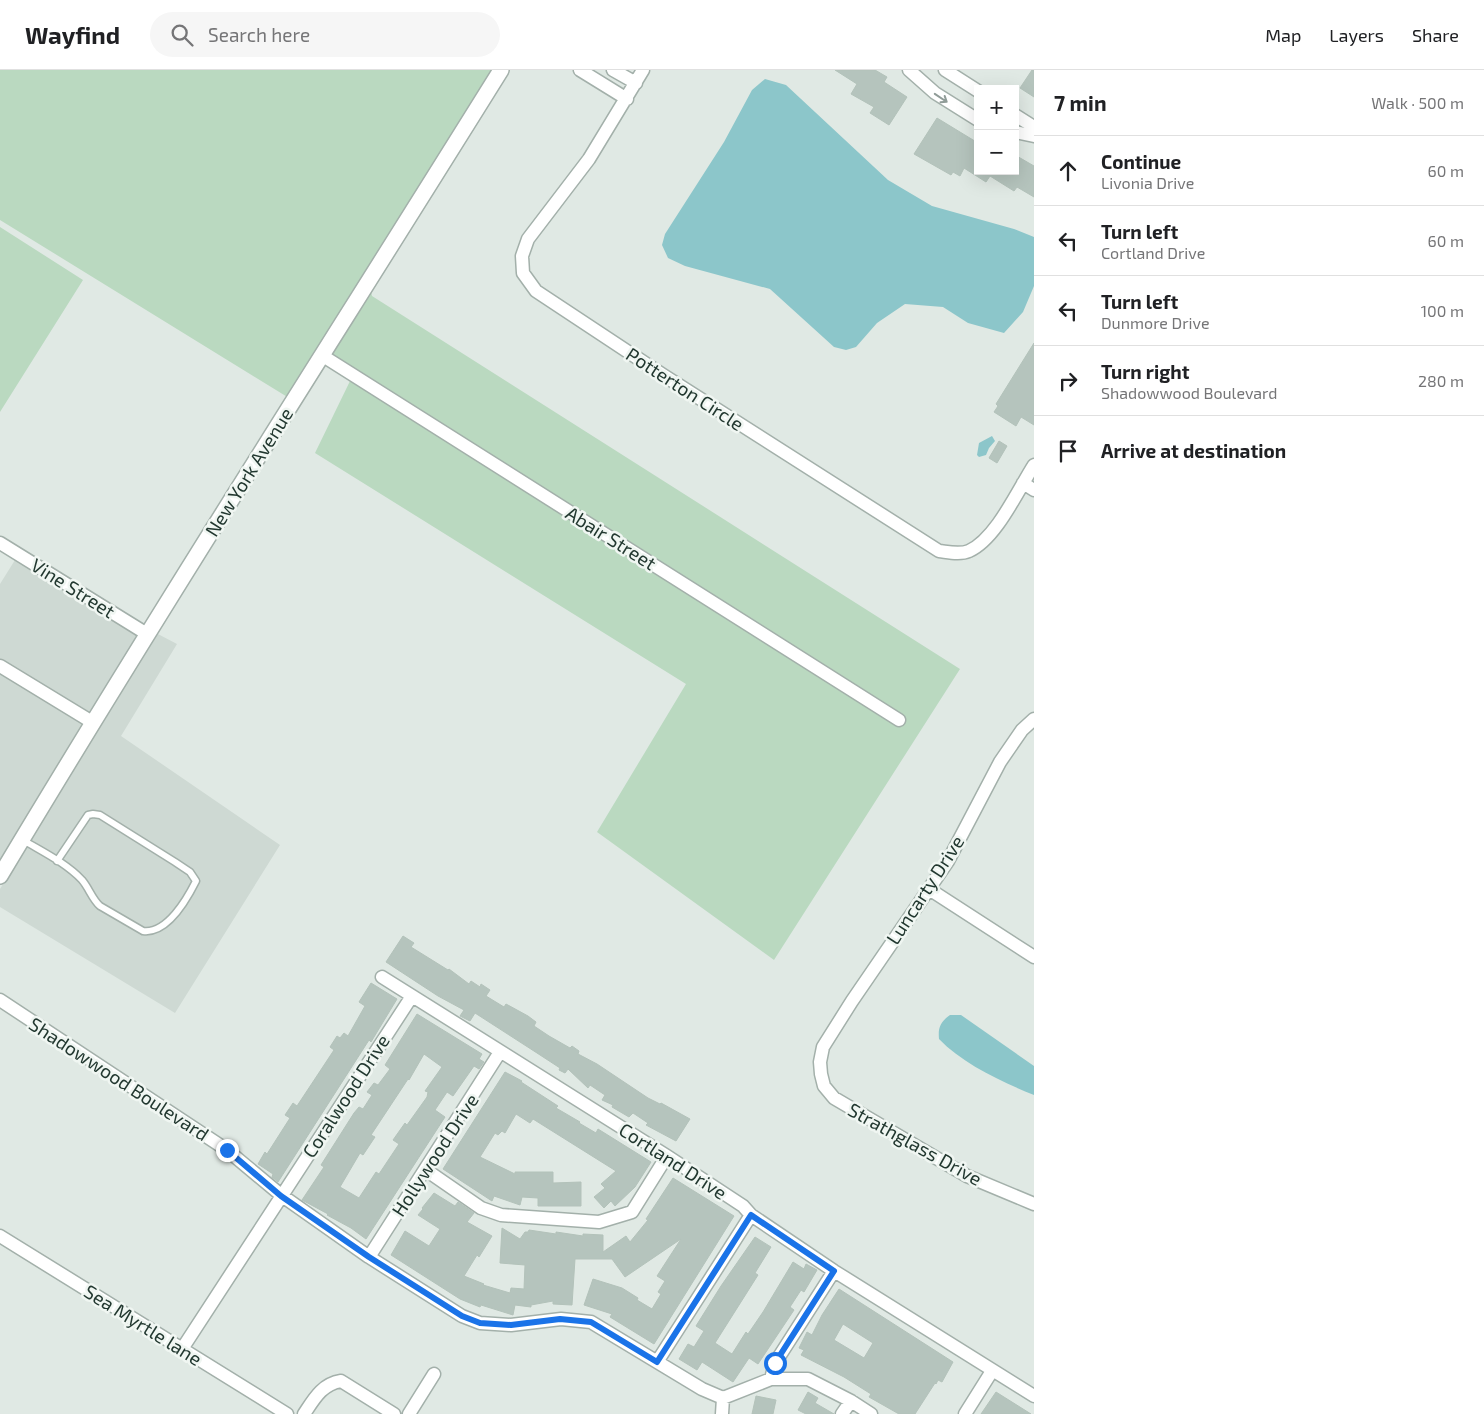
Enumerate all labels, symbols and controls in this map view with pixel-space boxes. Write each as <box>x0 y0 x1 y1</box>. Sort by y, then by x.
search box <box>150 12 500 57</box>
text: Wayfind <box>25 20 120 49</box>
icon: search <box>168 21 196 49</box>
text: Search here <box>208 23 310 46</box>
text: Map <box>1265 24 1301 46</box>
text: Layers <box>1329 24 1384 46</box>
text: Share <box>1412 24 1459 46</box>
map controls <box>974 85 1019 175</box>
button: + <box>974 85 1019 130</box>
text: 7 min <box>1054 90 1107 115</box>
one-way arrow <box>934 93 948 103</box>
text: Walk · 500 m <box>1371 93 1464 112</box>
button: − <box>974 130 1019 175</box>
text: Continue <box>1101 150 1181 173</box>
icon: ahead <box>1054 157 1082 185</box>
text: 60 m <box>1428 161 1464 180</box>
text: Livonia Drive <box>1101 173 1194 192</box>
text: Turn left <box>1101 220 1178 243</box>
icon: left <box>1054 227 1082 255</box>
text: 60 m <box>1428 231 1464 250</box>
text: Cortland Drive <box>1101 243 1205 262</box>
text: Turn left <box>1101 290 1178 313</box>
icon: left <box>1054 297 1082 325</box>
text: 100 m <box>1421 301 1464 320</box>
text: Dunmore Drive <box>1101 313 1210 332</box>
street label: Potterton Circle <box>622 342 748 435</box>
text: Turn right <box>1101 360 1189 383</box>
icon: right <box>1054 367 1082 395</box>
text: 280 m <box>1418 371 1464 390</box>
text: Shadowwood Boulevard <box>1101 383 1278 402</box>
street label: New York Avenue <box>200 403 297 540</box>
icon: arrive <box>1054 437 1082 465</box>
text: Arrive at destination <box>1101 439 1286 462</box>
street label: Abair Street <box>562 501 661 574</box>
street label: Vine Street <box>27 553 119 622</box>
street label: Luncarty Drive <box>881 831 968 948</box>
street label: Shadowwood Boulevard <box>25 1012 213 1145</box>
street label: Coralwood Drive <box>297 1030 394 1162</box>
street label: Hollywood Drive <box>386 1089 483 1220</box>
street label: Strathglass Drive <box>844 1097 986 1190</box>
street label: Cortland Drive <box>615 1117 731 1204</box>
route end <box>216 1139 239 1162</box>
street label: Sea Myrtle lane <box>80 1279 206 1370</box>
route start <box>764 1352 787 1375</box>

